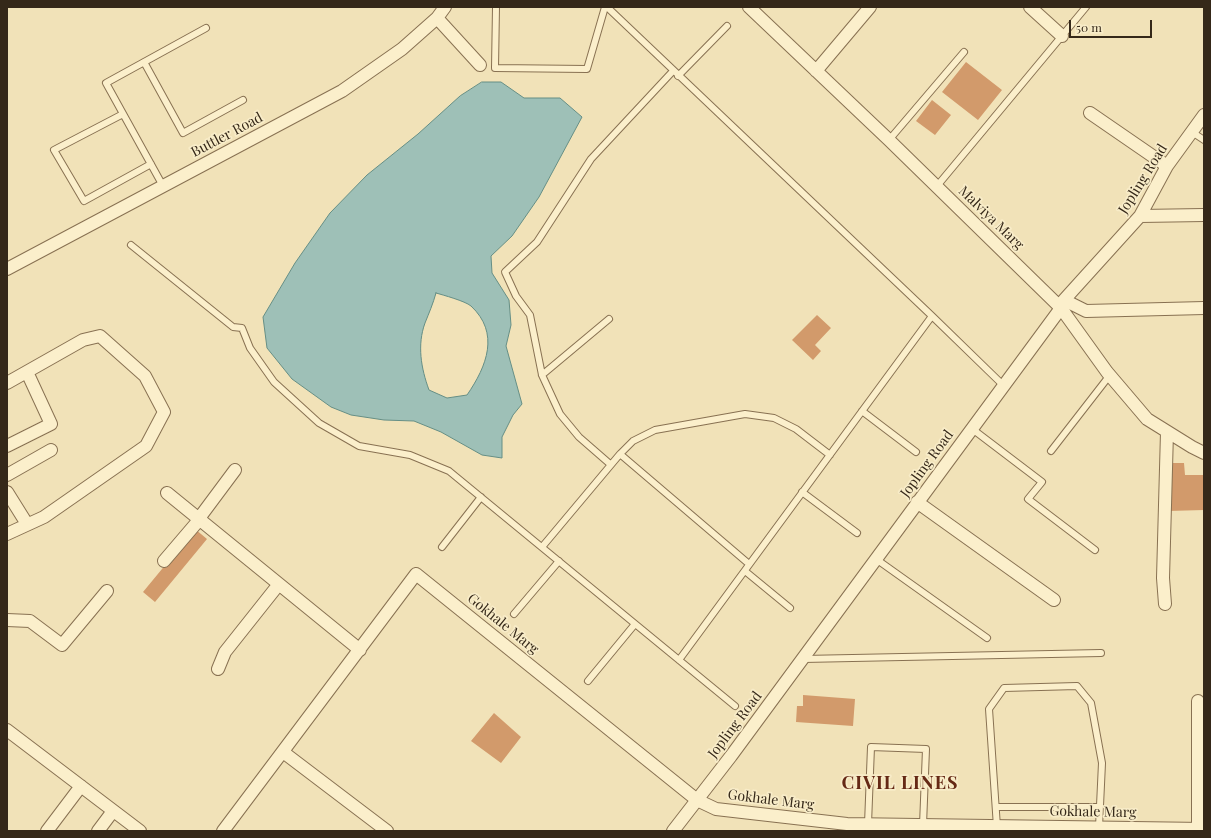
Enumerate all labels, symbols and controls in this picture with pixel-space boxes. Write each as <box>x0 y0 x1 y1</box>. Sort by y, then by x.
scale bar <box>1071 12 1154 38</box>
text: 50 m <box>1076 19 1102 35</box>
street label: Buttler Road <box>188 109 266 161</box>
street label: Jopling Road <box>1115 141 1171 217</box>
street label: Malviya Marg <box>955 183 1027 253</box>
street label: Jopling Road <box>897 427 957 501</box>
street label: Gokhale Marg <box>464 590 542 658</box>
street label: Jopling Road <box>704 688 766 762</box>
district label: CIVIL LINES <box>841 772 959 794</box>
street label: Gokhale Marg <box>727 786 815 814</box>
street label: Gokhale Marg <box>1049 803 1137 821</box>

